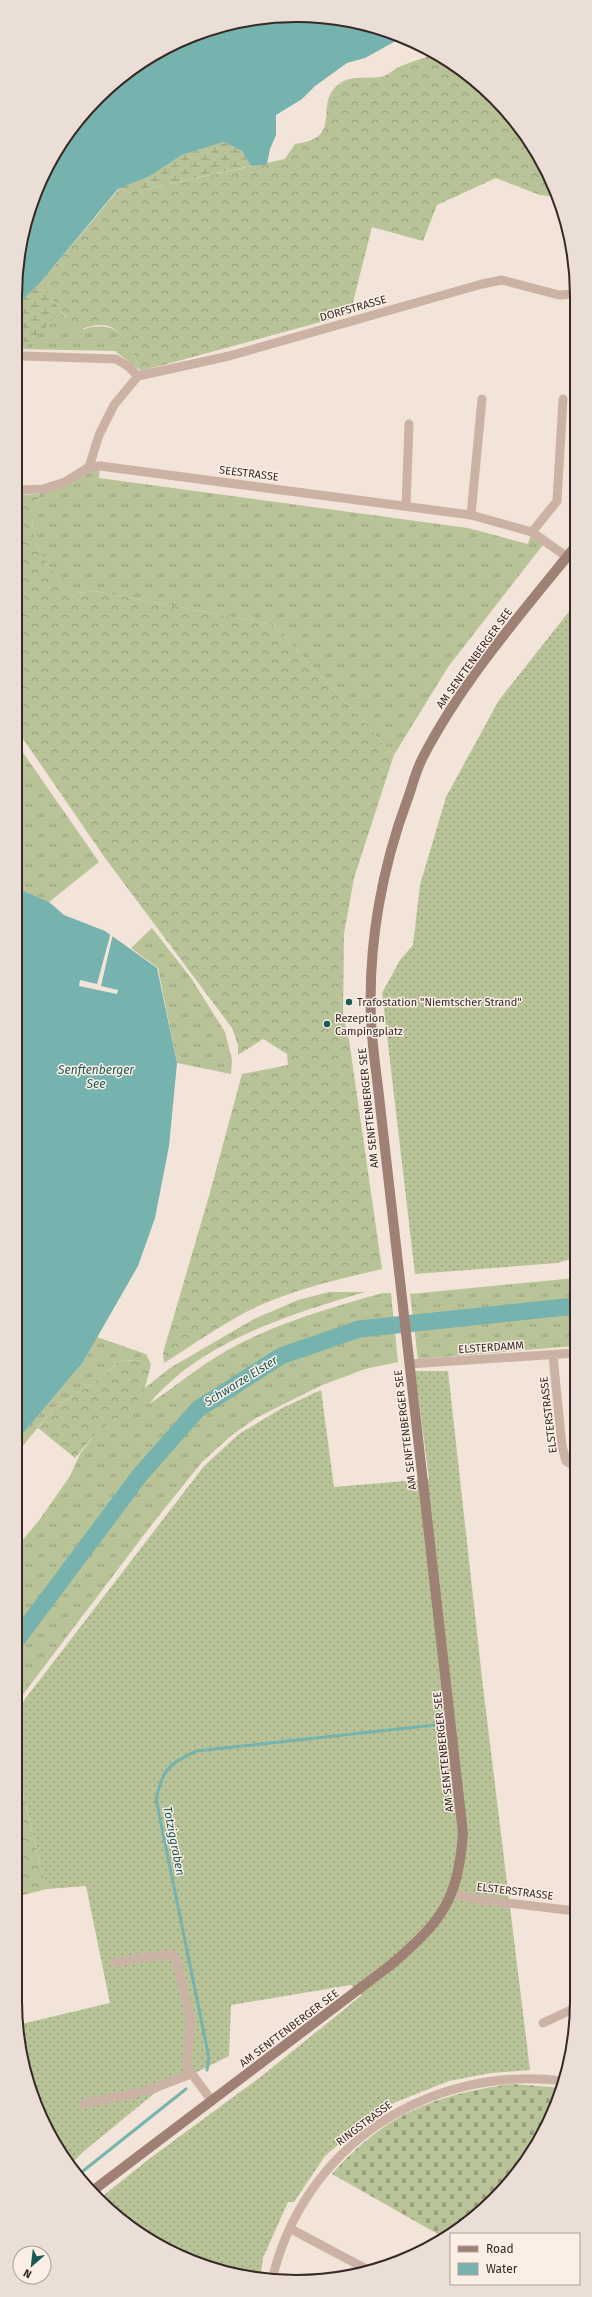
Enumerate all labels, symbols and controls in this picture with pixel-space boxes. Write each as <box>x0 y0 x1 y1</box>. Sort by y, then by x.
street label: DORFSTRASSE <box>318 293 388 324</box>
street label: SEESTRASSE <box>218 463 280 484</box>
street label: AM SENFTENBERGER SEE <box>434 605 515 711</box>
place label: Trafostation "Niemtscher Strand" <box>357 996 522 1009</box>
marker: Trafostation "Niemtscher Strand" <box>344 997 354 1007</box>
place label: Rezeption Campingplatz <box>335 1012 403 1038</box>
marker: Rezeption Campingplatz <box>322 1019 332 1029</box>
street label: AM SENFTENBERGER SEE <box>356 1047 381 1169</box>
water label: Senftenberger See <box>57 1063 134 1091</box>
street label: ELSTERDAMM <box>458 1339 524 1356</box>
water label: Schwarze Elster <box>201 1353 280 1410</box>
street label: AM SENFTENBERGER SEE <box>392 1369 419 1491</box>
street label: ELSTERSTRASSE <box>537 1376 560 1454</box>
street label: AM SENFTENBERGER SEE <box>431 1691 456 1813</box>
water label: Totziggraben <box>160 1805 188 1877</box>
street label: ELSTERSTRASSE <box>476 1880 554 1903</box>
street label: AM SENFTENBERGER SEE <box>237 1987 342 2070</box>
street label: RINGSTRASSE <box>334 2098 395 2149</box>
legend <box>450 2233 580 2285</box>
text: Road <box>486 2242 514 2256</box>
north arrow <box>12 2245 52 2285</box>
text: Water <box>486 2262 518 2276</box>
text: N <box>21 2266 34 2281</box>

